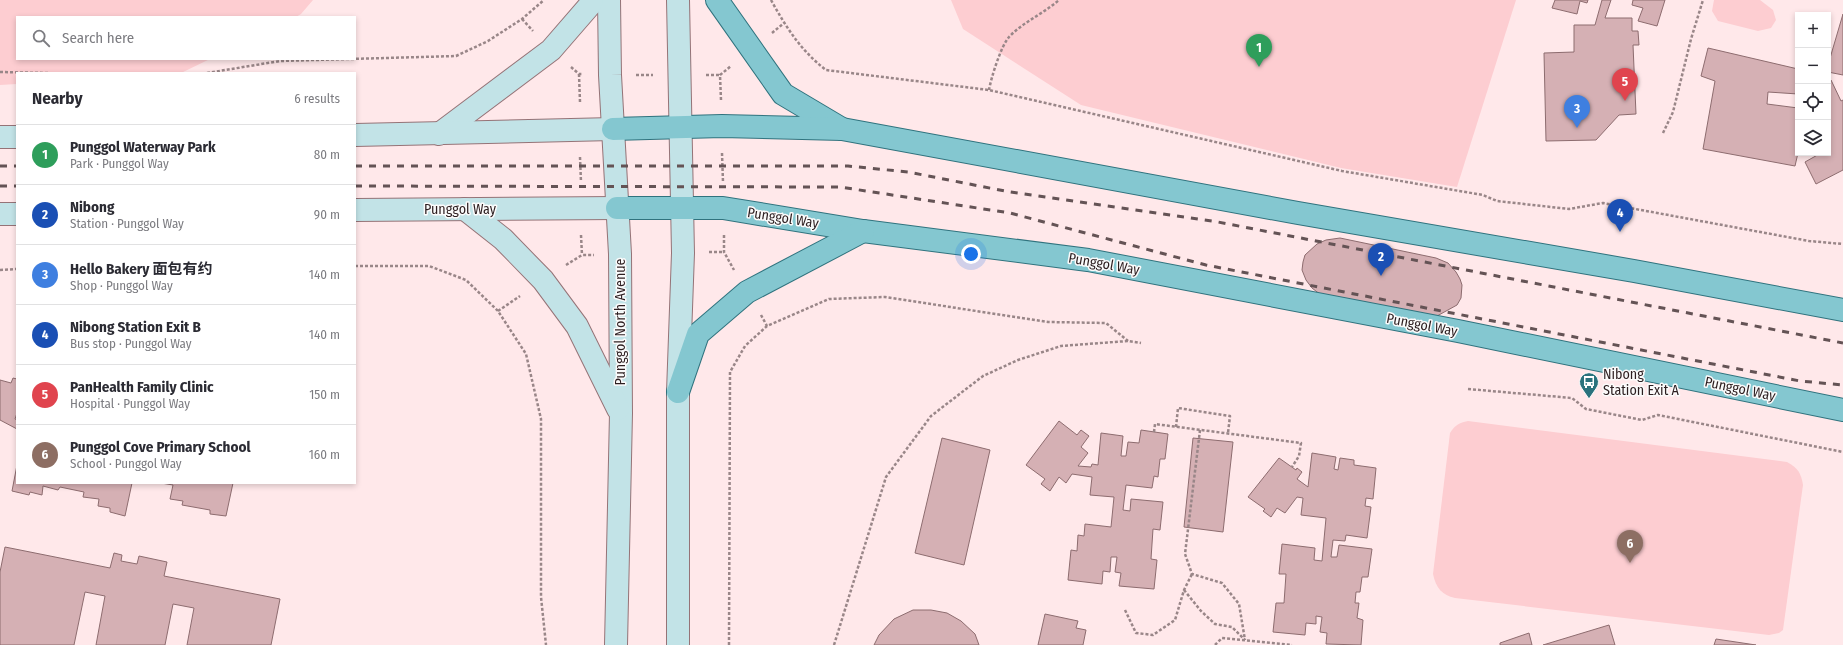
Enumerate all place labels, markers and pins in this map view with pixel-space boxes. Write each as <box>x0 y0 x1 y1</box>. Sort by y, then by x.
pin: 1 <box>1246 34 1272 67</box>
pin: 5 <box>1612 68 1638 101</box>
pin: 3 <box>1564 95 1590 128</box>
pin: 4 <box>1607 199 1633 232</box>
pin: 2 <box>1368 243 1394 276</box>
place label: Nibong Station Exit A <box>1603 366 1680 399</box>
bus stop icon: Nibong Station Exit A <box>1578 371 1600 399</box>
pin: 6 <box>1617 530 1643 563</box>

